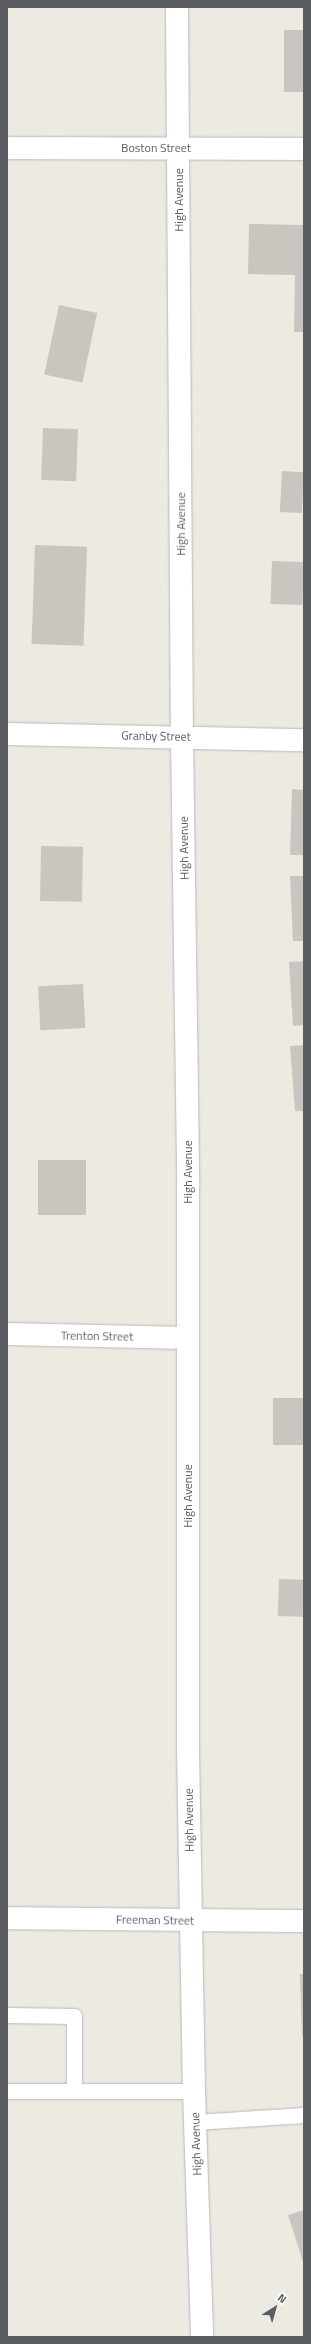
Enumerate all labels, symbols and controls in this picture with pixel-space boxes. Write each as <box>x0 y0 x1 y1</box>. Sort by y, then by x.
street label: Boston Street <box>121 141 191 155</box>
street label: High Avenue <box>172 168 186 232</box>
street label: High Avenue <box>174 492 188 556</box>
street label: Granby Street <box>121 728 191 744</box>
street label: High Avenue <box>176 816 192 880</box>
street label: High Avenue <box>181 1140 195 1204</box>
street label: Trenton Street <box>61 1328 133 1344</box>
street label: High Avenue <box>181 1464 195 1528</box>
street label: High Avenue <box>181 1788 197 1852</box>
street label: Freeman Street <box>116 1912 194 1928</box>
street label: High Avenue <box>188 2112 204 2176</box>
north arrow <box>255 2288 295 2328</box>
text: N <box>274 2290 290 2307</box>

